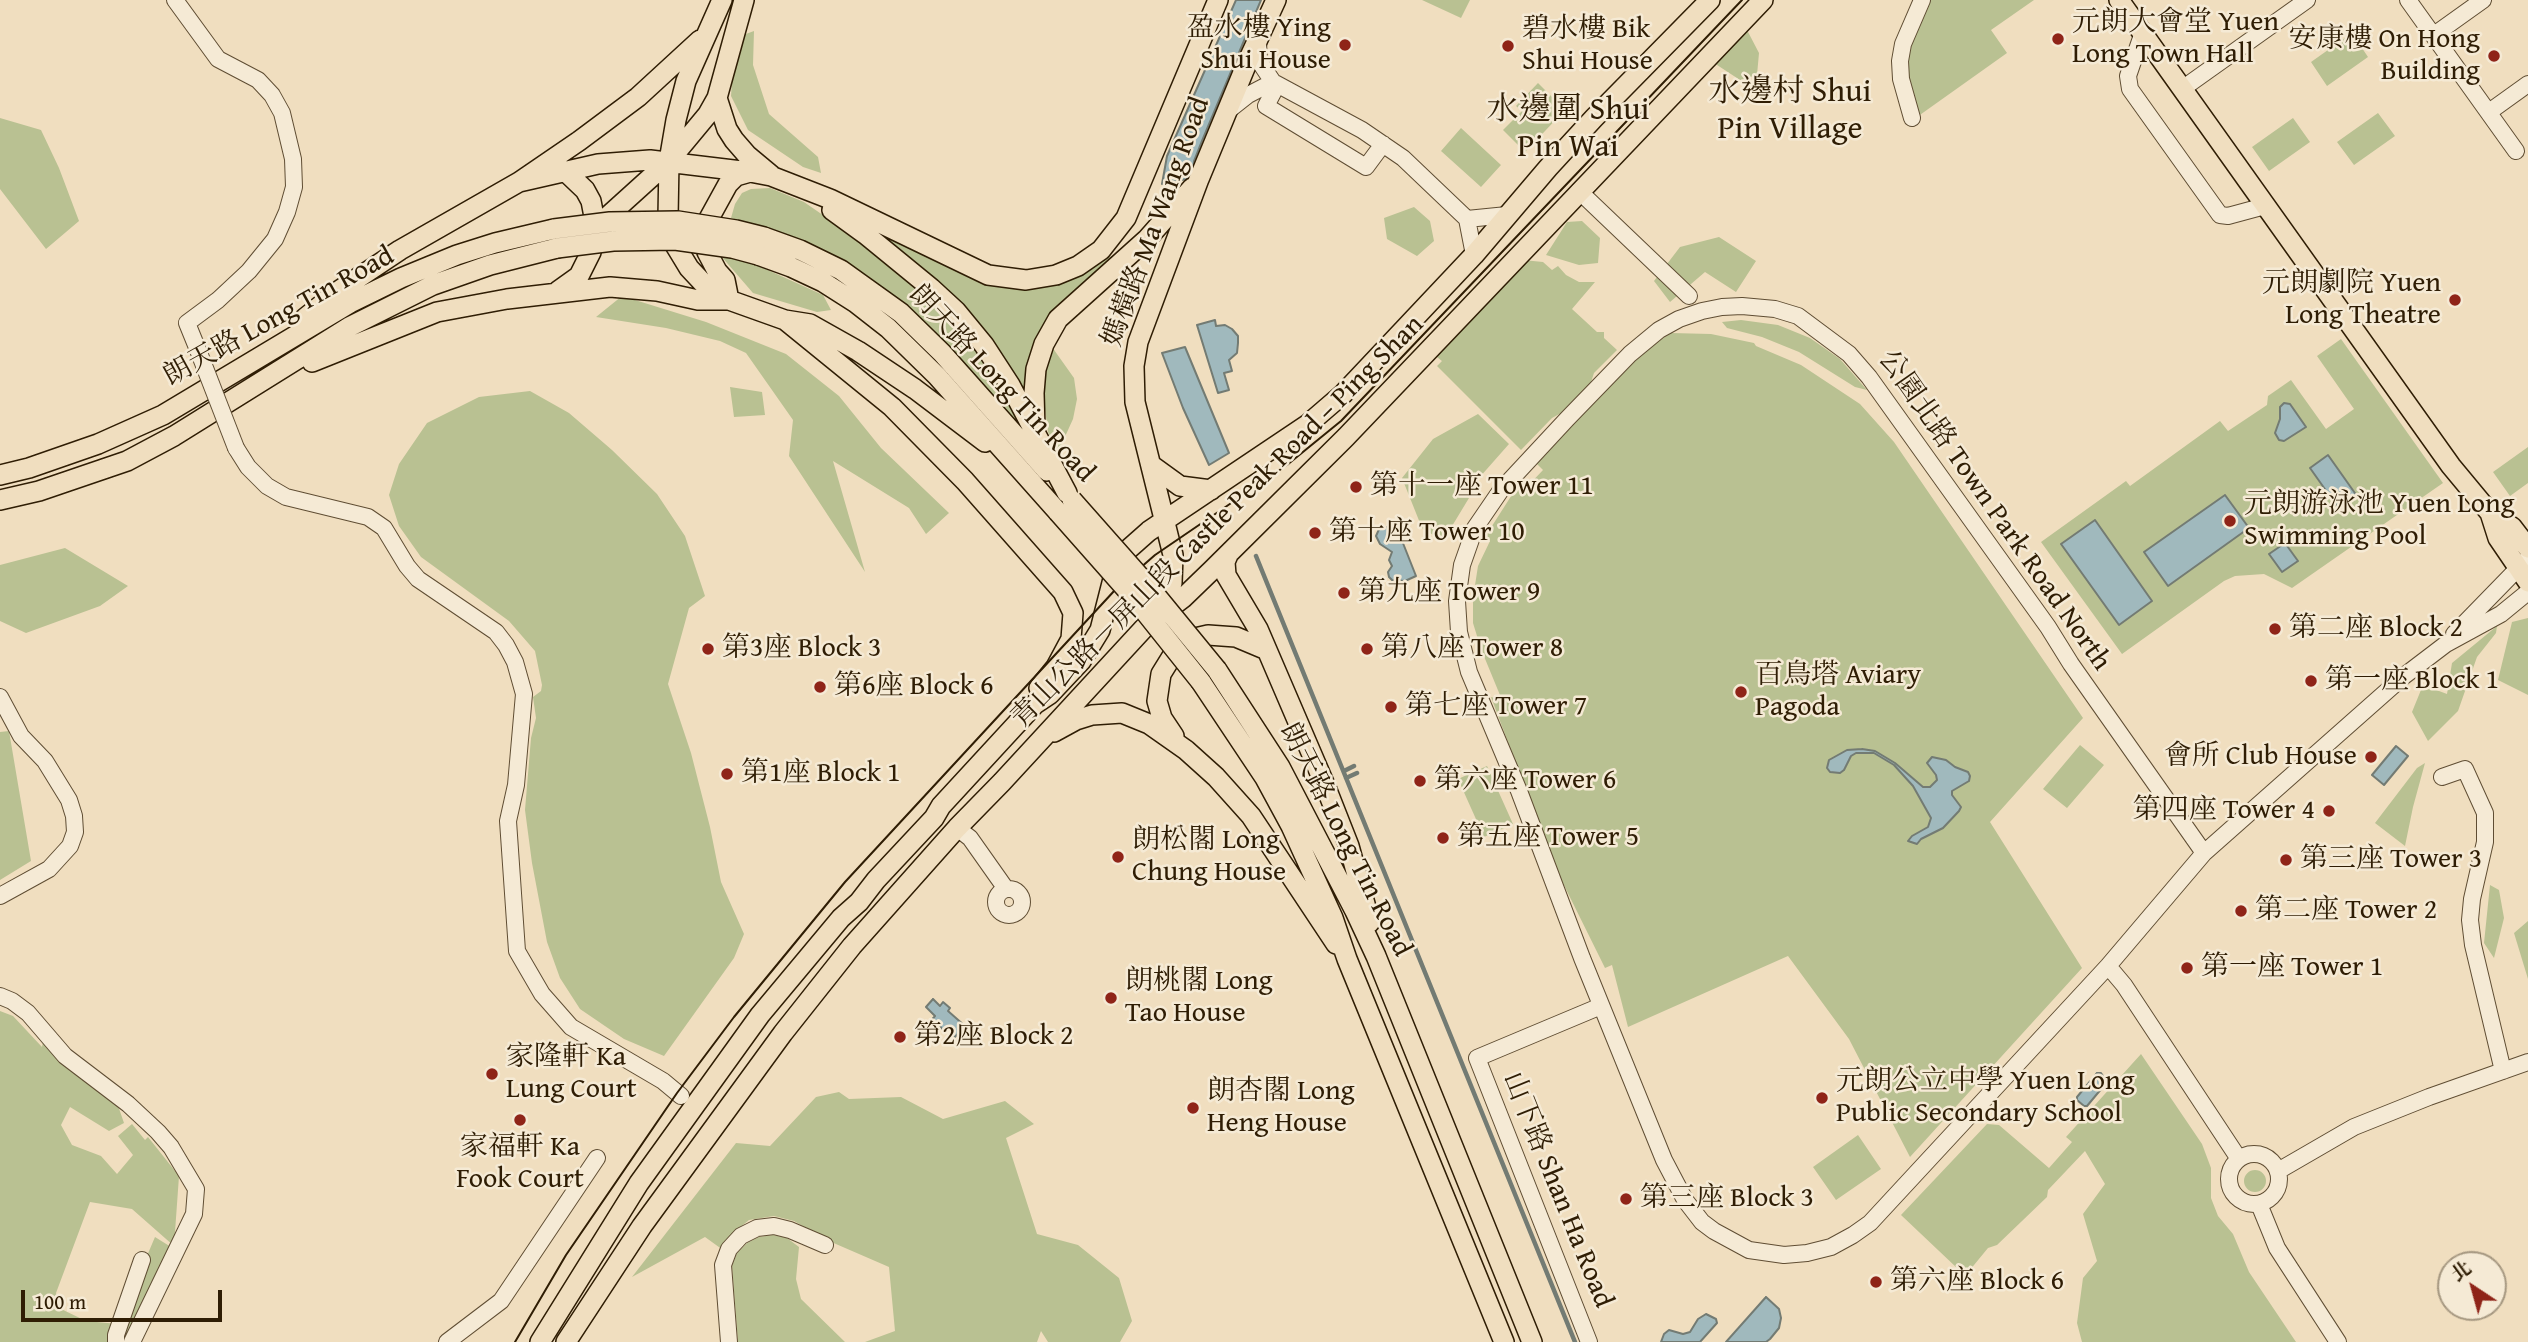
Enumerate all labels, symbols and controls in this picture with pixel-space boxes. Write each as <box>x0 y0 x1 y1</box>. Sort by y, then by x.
place label: 元朗大會堂 Yuen Long Town Hall <box>2072 6 2279 72</box>
place label: 盈水樓 Ying Shui House <box>1187 12 1331 78</box>
place label: 碧水樓 Bik Shui House <box>1522 13 1653 79</box>
place label: 安康樓 On Hong Building <box>2288 23 2480 89</box>
marker: 元朗大會堂 Yuen Long Town Hall <box>2050 31 2066 47</box>
marker: 盈水樓 Ying Shui House <box>1337 37 1353 53</box>
marker: 碧水樓 Bik Shui House <box>1500 38 1516 54</box>
marker: 安康樓 On Hong Building <box>2486 48 2502 64</box>
district label: 水邊村 Shui Pin Village <box>1708 74 1872 149</box>
district label: 水邊圍 Shui Pin Wai <box>1487 92 1649 167</box>
street label: 媽橫路 Ma Wang Road <box>1096 93 1218 351</box>
street label: 朗天路 Long Tin Road <box>158 240 400 394</box>
place label: 元朗劇院 Yuen Long Theatre <box>2262 267 2441 333</box>
street label: 朗天路 Long Tin Road <box>901 278 1101 490</box>
marker: 元朗劇院 Yuen Long Theatre <box>2447 292 2463 308</box>
street label: 青山公路－屏山段 Castle Peak Road – Ping Shan <box>1005 309 1431 735</box>
street label: 公園北路 Town Park Road North <box>1870 344 2118 678</box>
place label: 第十一座 Tower 11 <box>1370 470 1594 504</box>
marker: 第十一座 Tower 11 <box>1348 479 1364 495</box>
place label: 元朗游泳池 Yuen Long Swimming Pool <box>2244 488 2515 554</box>
marker: 元朗游泳池 Yuen Long Swimming Pool <box>2222 513 2238 529</box>
place label: 第十座 Tower 10 <box>1329 516 1525 550</box>
marker: 第十座 Tower 10 <box>1307 525 1323 541</box>
place label: 第九座 Tower 9 <box>1358 576 1540 610</box>
marker: 第九座 Tower 9 <box>1336 585 1352 601</box>
place label: 第二座 Block 2 <box>2289 612 2463 646</box>
marker: 第二座 Block 2 <box>2267 621 2283 637</box>
place label: 第3座 Block 3 <box>722 632 882 666</box>
place label: 第八座 Tower 8 <box>1381 632 1563 666</box>
marker: 第3座 Block 3 <box>700 641 716 657</box>
marker: 第八座 Tower 8 <box>1359 641 1375 657</box>
place label: 百鳥塔 Aviary Pagoda <box>1755 659 1921 725</box>
place label: 第一座 Block 1 <box>2325 664 2499 698</box>
place label: 第6座 Block 6 <box>834 670 994 704</box>
marker: 第一座 Block 1 <box>2303 673 2319 689</box>
marker: 第6座 Block 6 <box>812 679 828 695</box>
marker: 百鳥塔 Aviary Pagoda <box>1733 684 1749 700</box>
place label: 第七座 Tower 7 <box>1405 690 1587 724</box>
marker: 第七座 Tower 7 <box>1383 699 1399 715</box>
street label: 朗天路 Long Tin Road <box>1271 717 1419 963</box>
place label: 會所 Club House <box>2164 740 2357 774</box>
marker: 會所 Club House <box>2363 749 2379 765</box>
place label: 第1座 Block 1 <box>741 757 901 791</box>
place label: 第六座 Tower 6 <box>1434 764 1616 798</box>
marker: 第1座 Block 1 <box>719 766 735 782</box>
marker: 第六座 Tower 6 <box>1412 773 1428 789</box>
place label: 第四座 Tower 4 <box>2133 794 2315 828</box>
marker: 第四座 Tower 4 <box>2321 803 2337 819</box>
place label: 第五座 Tower 5 <box>1457 821 1639 855</box>
place label: 朗松閣 Long Chung House <box>1132 824 1286 890</box>
marker: 第五座 Tower 5 <box>1435 830 1451 846</box>
place label: 第三座 Tower 3 <box>2300 843 2482 877</box>
marker: 朗松閣 Long Chung House <box>1110 849 1126 865</box>
marker: 第三座 Tower 3 <box>2278 852 2294 868</box>
place label: 第二座 Tower 2 <box>2255 894 2437 928</box>
marker: 第二座 Tower 2 <box>2233 903 2249 919</box>
place label: 第一座 Tower 1 <box>2201 951 2383 985</box>
marker: 第一座 Tower 1 <box>2179 960 2195 976</box>
place label: 朗桃閣 Long Tao House <box>1125 965 1273 1031</box>
marker: 朗桃閣 Long Tao House <box>1103 990 1119 1006</box>
place label: 第2座 Block 2 <box>914 1020 1074 1054</box>
marker: 第2座 Block 2 <box>892 1029 908 1045</box>
place label: 家隆軒 Ka Lung Court <box>506 1041 637 1107</box>
place label: 元朗公立中學 Yuen Long Public Secondary School <box>1836 1065 2135 1131</box>
marker: 家隆軒 Ka Lung Court <box>484 1066 500 1082</box>
street label: 山下路 Shan Ha Road <box>1494 1067 1620 1313</box>
place label: 朗杏閣 Long Heng House <box>1207 1075 1355 1141</box>
marker: 元朗公立中學 Yuen Long Public Secondary School <box>1814 1090 1830 1106</box>
marker: 朗杏閣 Long Heng House <box>1185 1100 1201 1116</box>
marker: 家福軒 Ka Fook Court <box>512 1112 528 1128</box>
place label: 家福軒 Ka Fook Court <box>456 1131 584 1197</box>
place label: 第三座 Block 3 <box>1640 1182 1814 1216</box>
marker: 第三座 Block 3 <box>1618 1191 1634 1207</box>
north arrow <box>2437 1251 2507 1321</box>
text: 北 <box>2445 1254 2477 1288</box>
place label: 第六座 Block 6 <box>1890 1265 2064 1299</box>
marker: 第六座 Block 6 <box>1868 1274 1884 1290</box>
scale bar <box>24 1276 226 1320</box>
text: 100 m <box>34 1286 86 1317</box>

